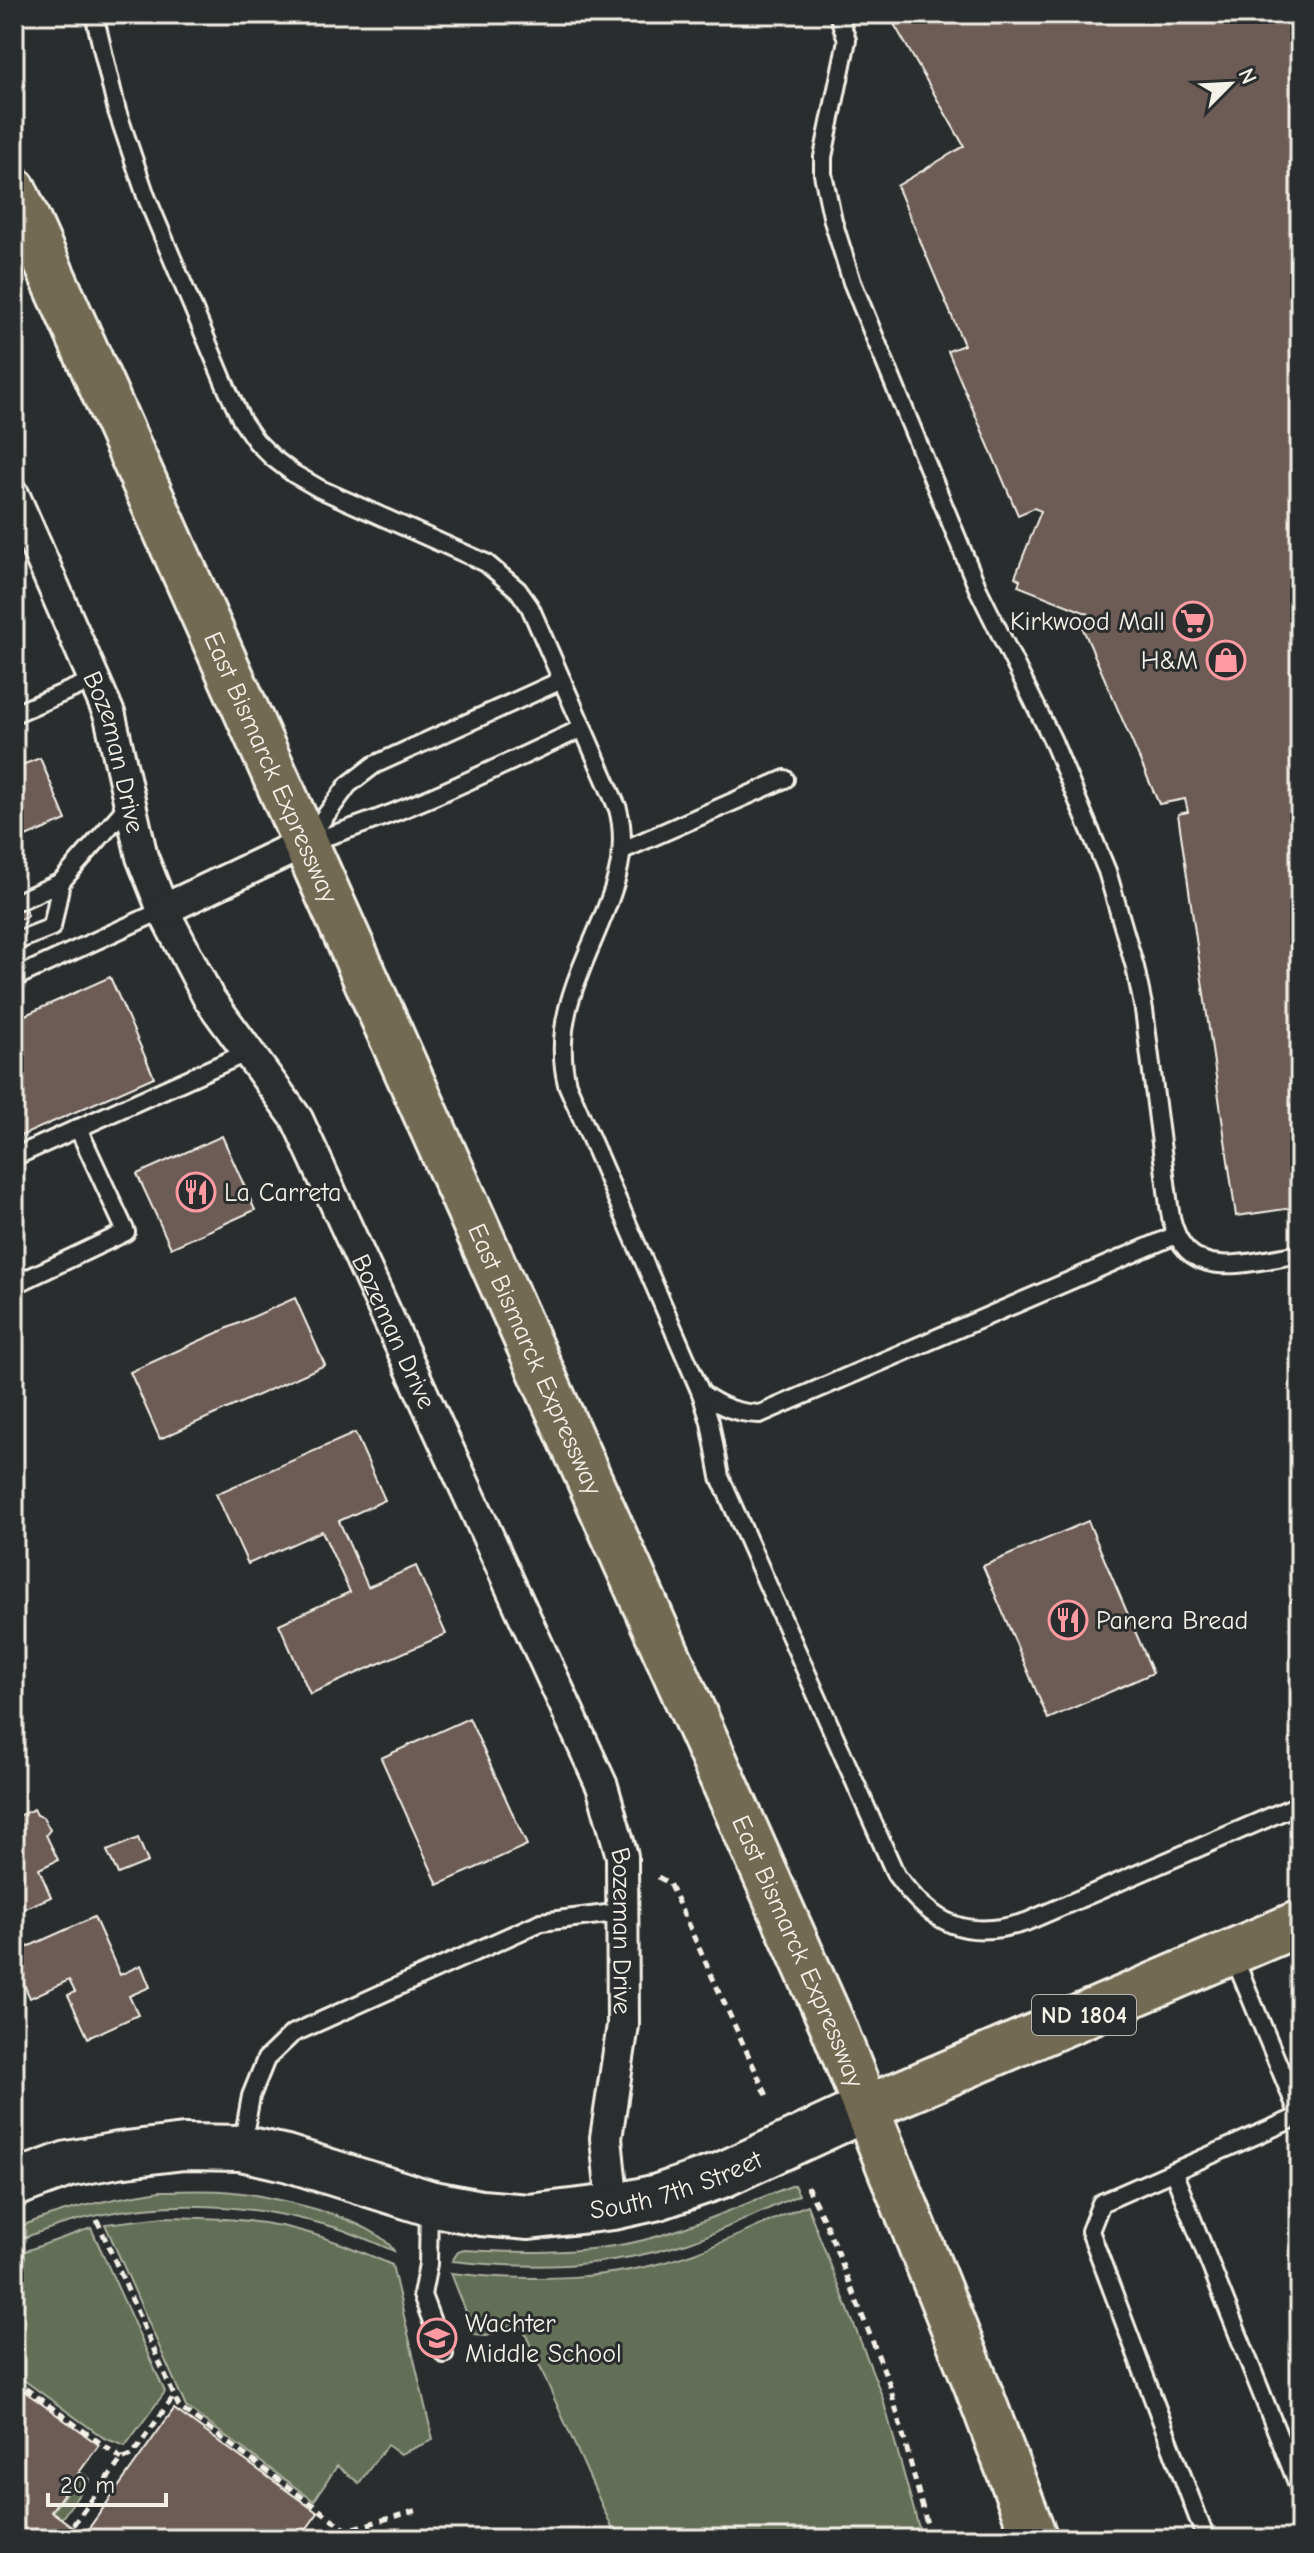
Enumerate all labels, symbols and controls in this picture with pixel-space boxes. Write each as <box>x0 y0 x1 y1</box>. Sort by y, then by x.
north arrow <box>1190 44 1270 124</box>
text: N <box>1233 64 1262 88</box>
supermarket icon: Kirkwood Mall <box>1172 600 1214 642</box>
place label: Kirkwood Mall <box>1010 607 1165 637</box>
street label: East Bismarck Expressway <box>197 627 344 908</box>
shop icon: H&M <box>1205 639 1247 681</box>
place label: H&M <box>1141 646 1198 676</box>
street label: Bozeman Drive <box>76 667 150 836</box>
restaurant icon: La Carreta <box>175 1171 217 1213</box>
place label: La Carreta <box>224 1178 341 1208</box>
street label: East Bismarck Expressway <box>461 1219 608 1500</box>
street label: Bozeman Drive <box>345 1250 441 1414</box>
restaurant icon: Panera Bread <box>1047 1599 1089 1641</box>
place label: Panera Bread <box>1096 1606 1248 1636</box>
street label: East Bismarck Expressway <box>725 1811 870 2092</box>
street label: Bozeman Drive <box>604 1844 638 2015</box>
road number: ND 1804 <box>1032 1995 1136 2035</box>
street label: South 7th Street <box>588 2144 768 2226</box>
place label: Wachter Middle School <box>465 2309 622 2369</box>
school or university icon: Wachter Middle School <box>416 2317 458 2359</box>
scale bar <box>48 2457 166 2507</box>
text: 20 m <box>60 2471 115 2499</box>

